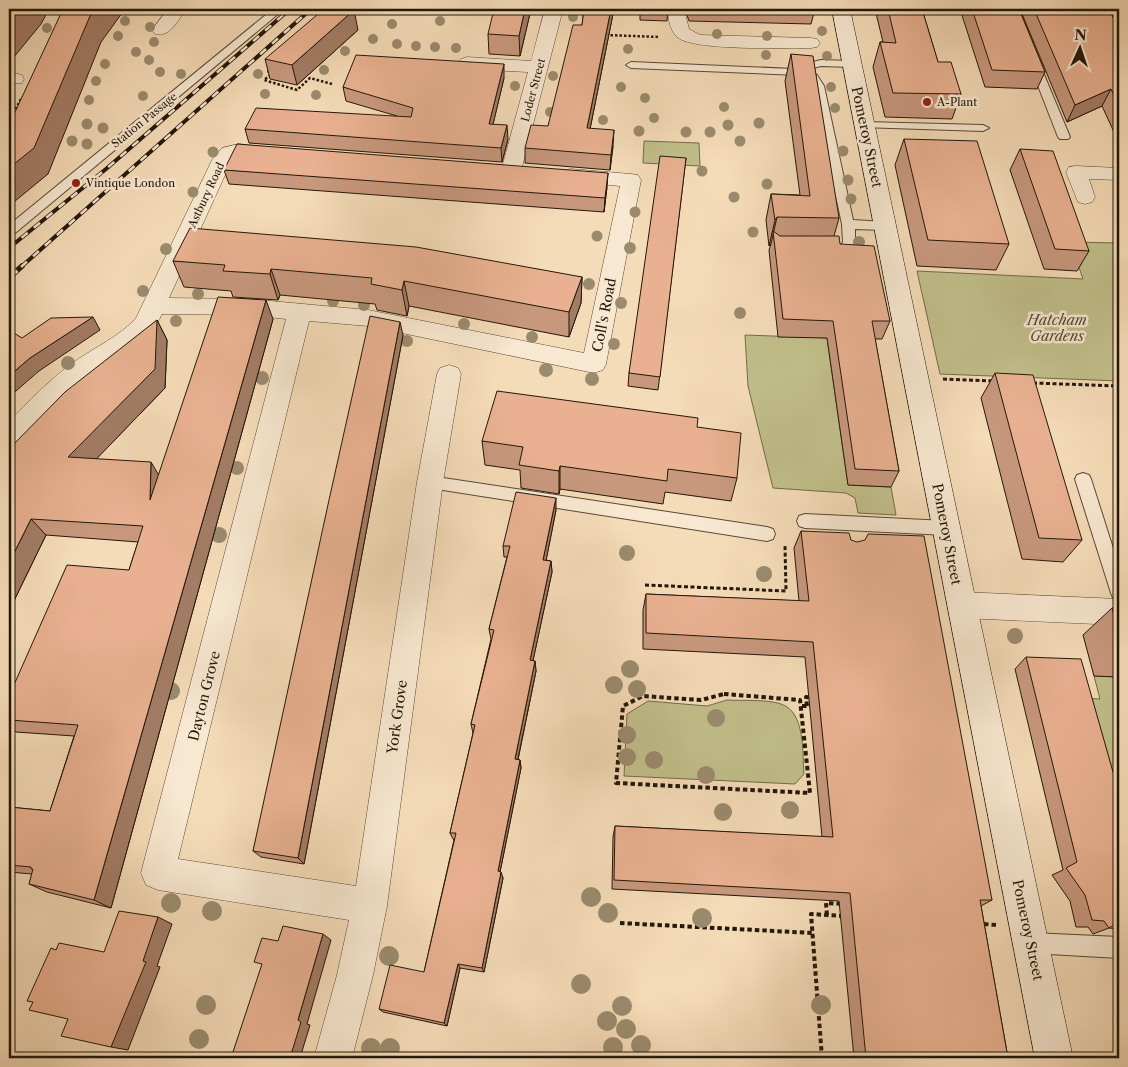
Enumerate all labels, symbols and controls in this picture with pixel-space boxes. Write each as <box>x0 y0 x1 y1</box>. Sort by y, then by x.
north arrow <box>1056 22 1106 72</box>
text: N <box>1074 26 1087 44</box>
street label: Loder Street <box>518 57 548 123</box>
street label: Pomeroy Street <box>847 85 887 189</box>
street label: Station Passage <box>108 89 180 151</box>
place label: A-Plant <box>936 95 977 109</box>
marker: A-Plant <box>921 96 933 108</box>
street label: Astbury Road <box>184 160 227 231</box>
place label: Vintique London <box>85 176 175 190</box>
marker: Vintique London <box>70 177 82 189</box>
street label: Coll's Road <box>588 276 620 354</box>
park label: Hatcham Gardens <box>1026 311 1087 345</box>
street label: Pomeroy Street <box>928 482 966 586</box>
street label: Dayton Grove <box>184 649 224 743</box>
street label: York Grove <box>383 679 411 756</box>
street label: Pomeroy Street <box>1008 878 1048 982</box>

